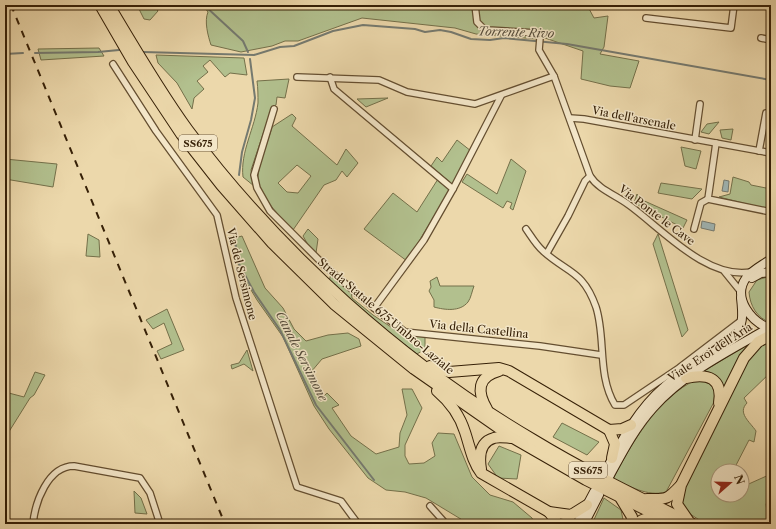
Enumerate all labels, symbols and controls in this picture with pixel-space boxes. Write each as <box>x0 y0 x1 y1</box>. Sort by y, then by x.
water label: Torrente Rivo <box>478 23 555 41</box>
street label: Via dell'arsenale <box>590 103 677 133</box>
road number: SS675 <box>179 135 217 151</box>
street label: Via Ponte le Cave <box>615 181 698 248</box>
street label: Via del Sersimone <box>224 225 260 322</box>
street label: Strada Statale 675 Umbro-Laziale <box>315 255 457 377</box>
water label: Canale Sersimone <box>273 308 332 405</box>
street label: Via della Castellina <box>428 317 529 341</box>
street label: Viale Eroi dell'Aria <box>664 319 755 385</box>
road number: SS675 <box>569 462 607 478</box>
north arrow <box>710 463 750 503</box>
text: N <box>731 473 748 487</box>

